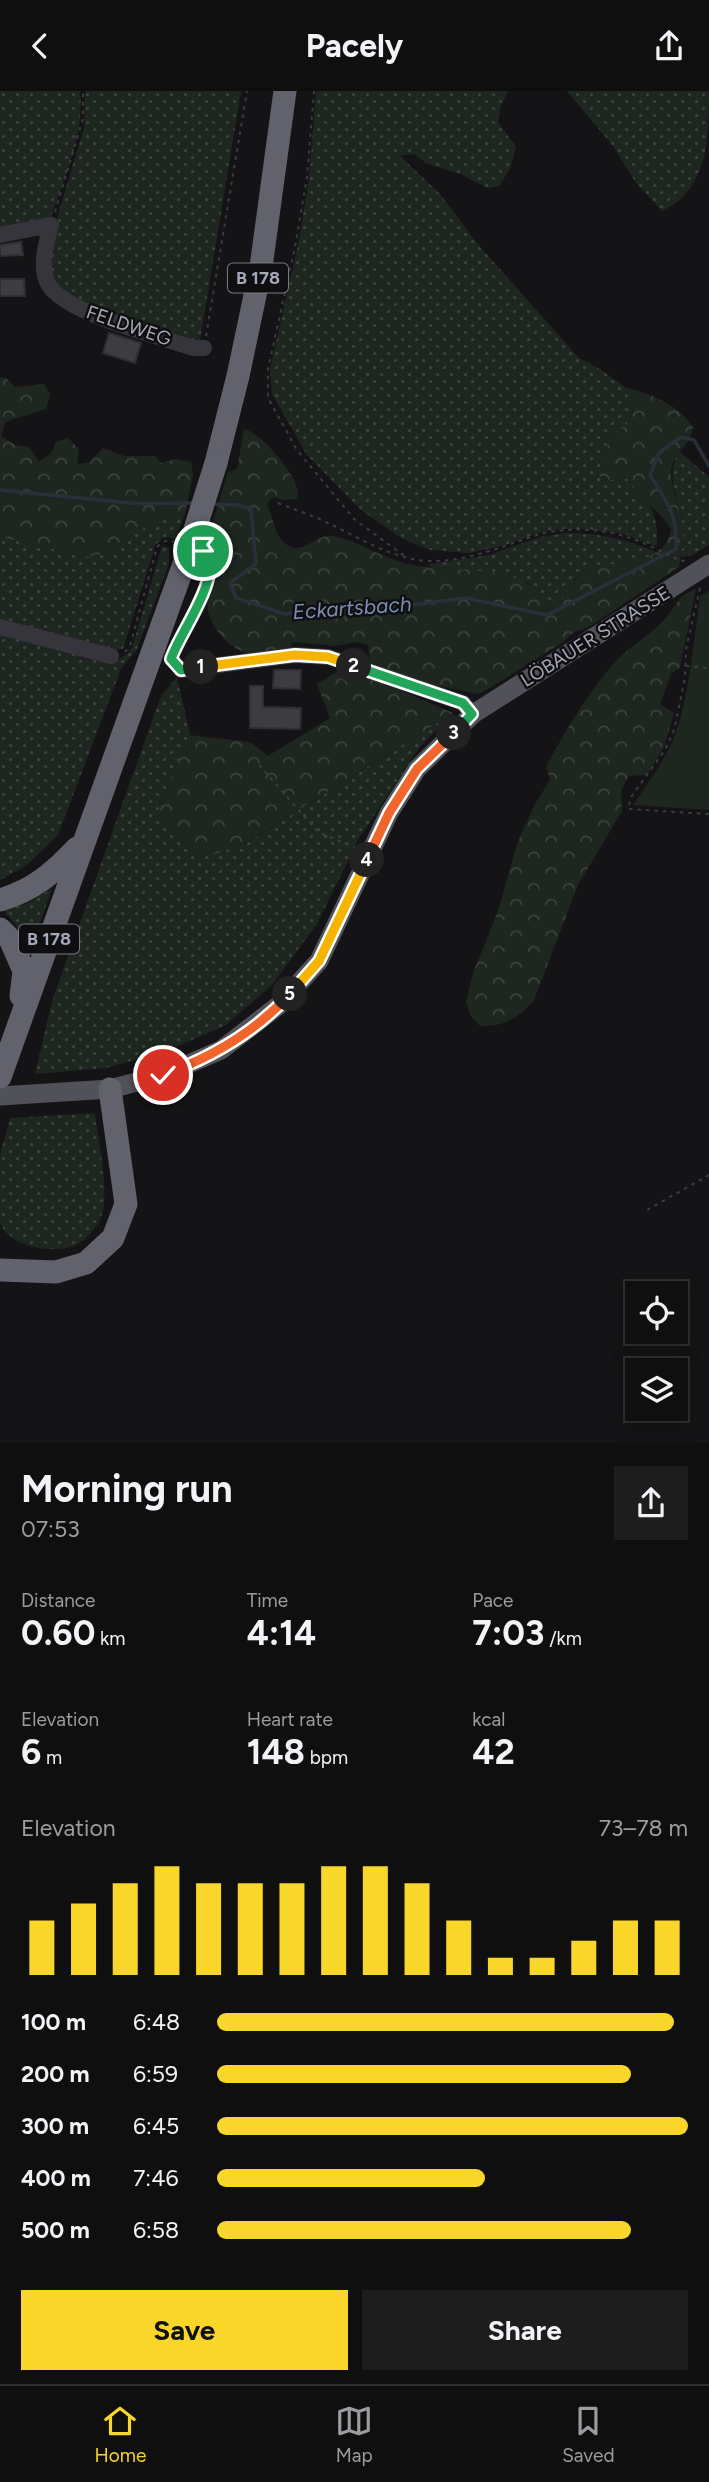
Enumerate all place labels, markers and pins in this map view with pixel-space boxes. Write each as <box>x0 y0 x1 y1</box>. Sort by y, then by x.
pin <box>173 521 233 581</box>
pin: 1 <box>184 649 218 685</box>
pin: 2 <box>336 649 372 683</box>
pin: 3 <box>436 715 472 751</box>
pin: 4 <box>350 843 384 877</box>
pin: 5 <box>272 977 308 1011</box>
pin <box>133 1045 193 1105</box>

